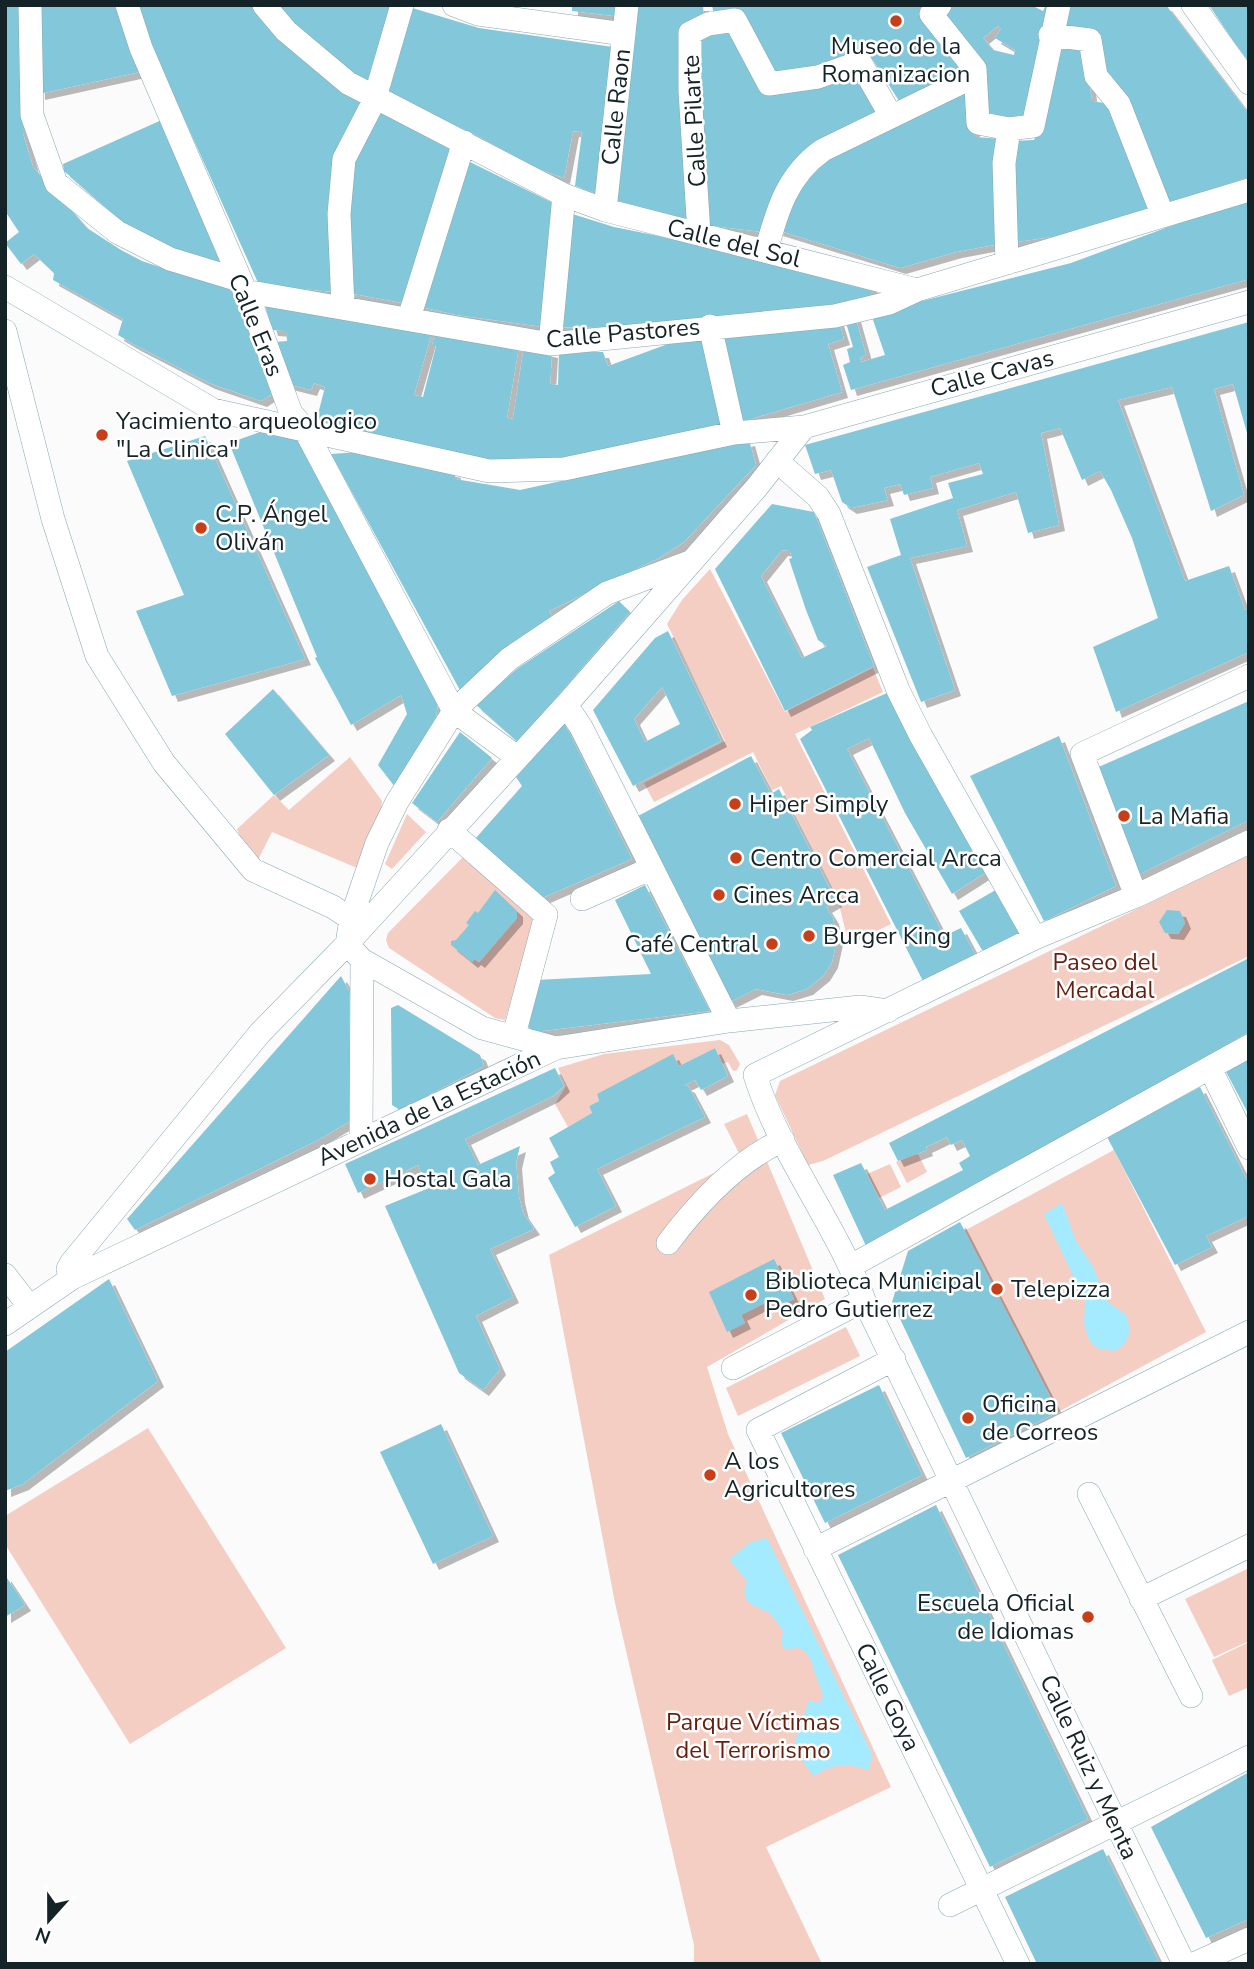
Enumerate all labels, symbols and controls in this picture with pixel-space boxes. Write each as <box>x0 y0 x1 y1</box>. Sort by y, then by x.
marker: Museo de la Romanizacion <box>888 13 904 29</box>
place label: Museo de la Romanizacion <box>822 30 970 90</box>
street label: Calle Raon <box>594 47 638 167</box>
street label: Calle Pilarte <box>675 54 713 188</box>
street label: Calle del Sol <box>664 211 804 275</box>
street label: Calle Eras <box>221 269 291 381</box>
street label: Calle Pastores <box>545 310 701 356</box>
street label: Calle Cavas <box>927 341 1057 405</box>
place label: Yacimiento arqueologico "La Clinica" <box>115 405 377 465</box>
marker: Yacimiento arqueologico "La Clinica" <box>94 427 110 443</box>
place label: C.P. Ángel Oliván <box>215 498 328 558</box>
marker: C.P. Ángel Oliván <box>193 520 209 536</box>
place label: Hiper Simply <box>749 788 889 820</box>
marker: Hiper Simply <box>727 796 743 812</box>
place label: La Mafia <box>1138 800 1229 832</box>
marker: La Mafia <box>1116 808 1132 824</box>
place label: Centro Comercial Arcca <box>750 842 1002 874</box>
marker: Centro Comercial Arcca <box>728 850 744 866</box>
place label: Cines Arcca <box>733 879 859 911</box>
marker: Cines Arcca <box>711 887 727 903</box>
place label: Burger King <box>823 920 951 952</box>
place label: Café Central <box>625 928 758 960</box>
marker: Burger King <box>801 928 817 944</box>
marker: Café Central <box>764 936 780 952</box>
park label: Paseo del Mercadal <box>1052 946 1158 1006</box>
street label: Avenida de la Estación <box>312 1042 546 1174</box>
place label: Hostal Gala <box>384 1163 511 1195</box>
marker: Hostal Gala <box>362 1171 378 1187</box>
place label: Biblioteca Municipal Pedro Gutierrez <box>765 1265 981 1325</box>
place label: Telepizza <box>1011 1273 1111 1305</box>
marker: Telepizza <box>989 1281 1005 1297</box>
marker: Biblioteca Municipal Pedro Gutierrez <box>743 1287 759 1303</box>
place label: Oficina de Correos <box>982 1388 1098 1448</box>
marker: Oficina de Correos <box>960 1410 976 1426</box>
place label: A los Agricultores <box>724 1445 855 1505</box>
marker: A los Agricultores <box>702 1467 718 1483</box>
place label: Escuela Oficial de Idiomas <box>917 1587 1074 1647</box>
marker: Escuela Oficial de Idiomas <box>1080 1609 1096 1625</box>
street label: Calle Goya <box>848 1637 928 1757</box>
street label: Calle Ruiz y Menta <box>1032 1669 1146 1865</box>
park label: Parque Víctimas del Terrorismo <box>666 1706 840 1766</box>
north arrow <box>14 1885 84 1955</box>
text: N <box>32 1920 55 1950</box>

